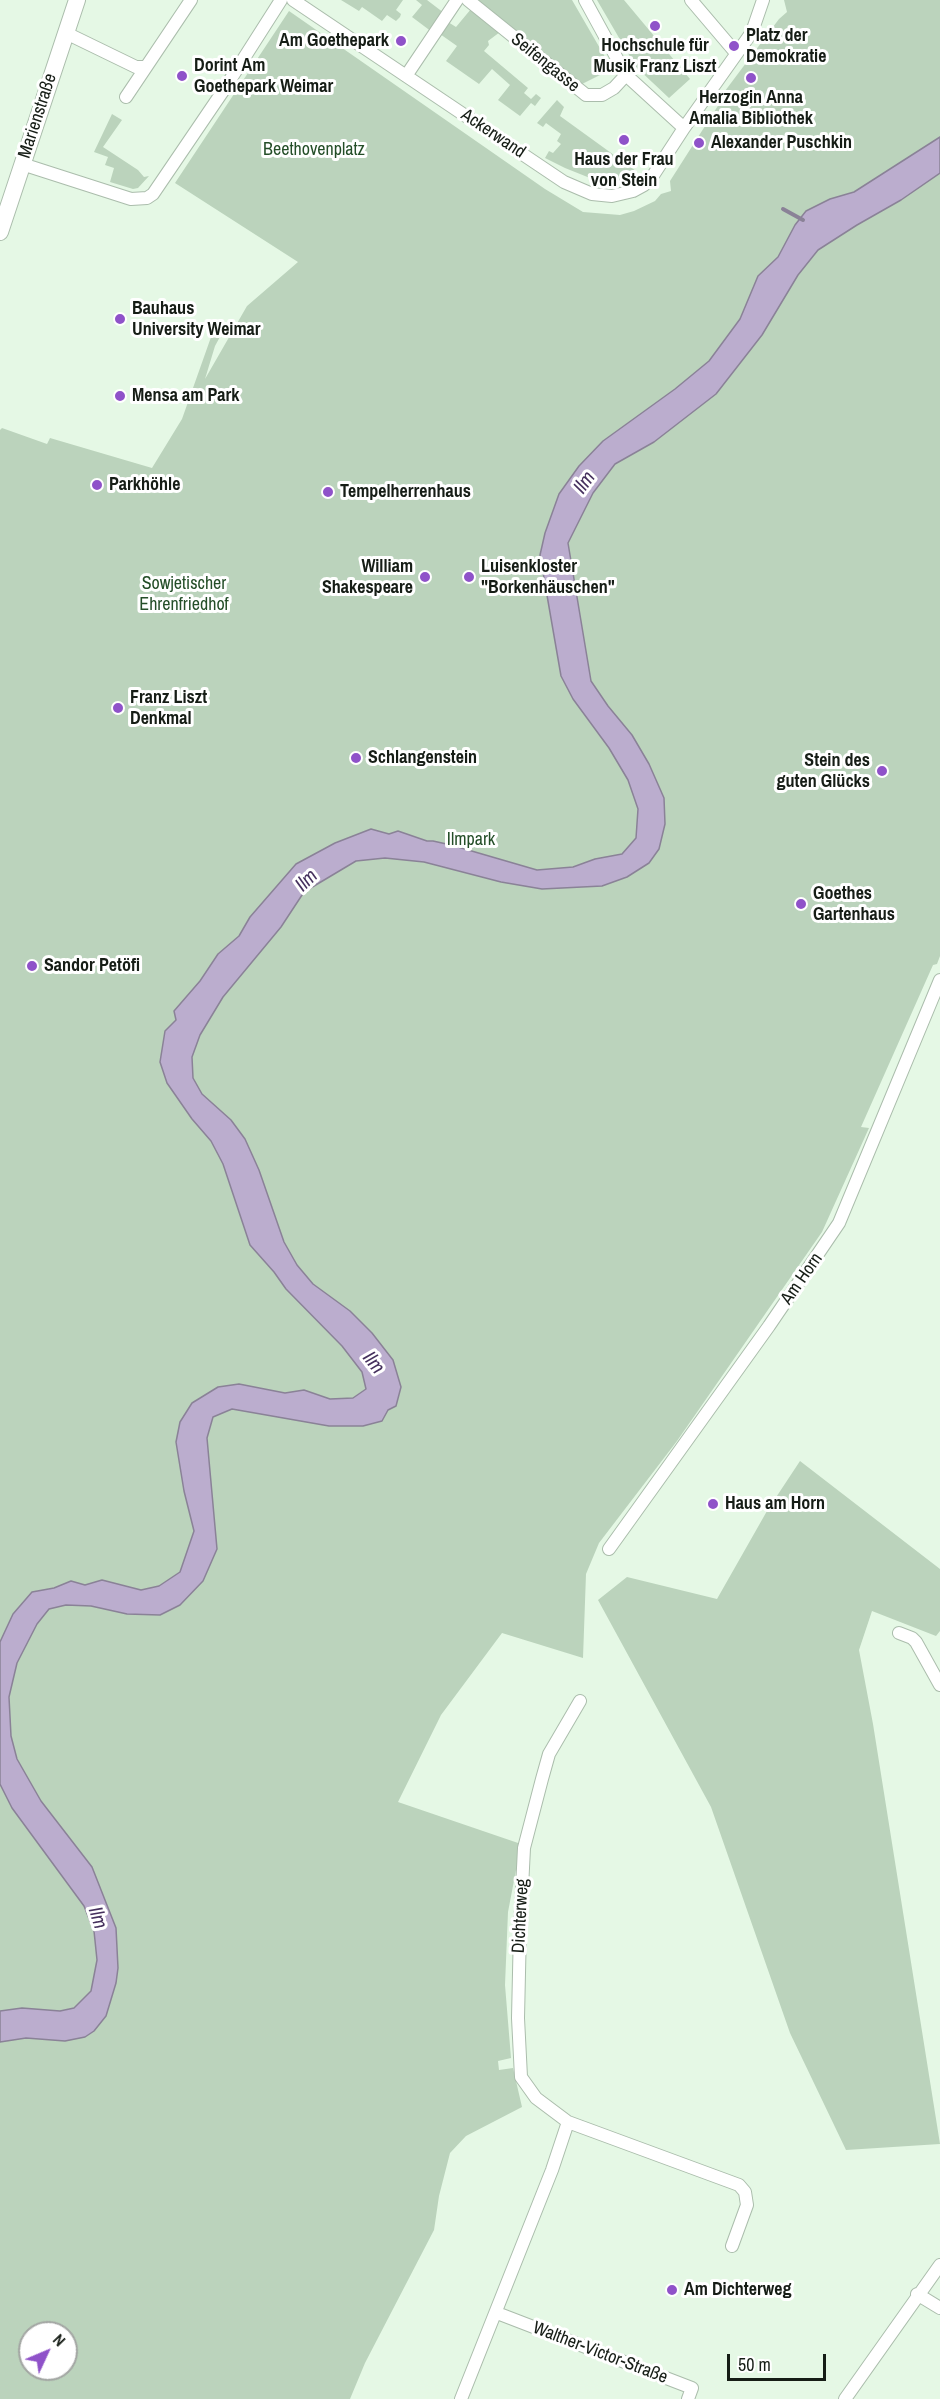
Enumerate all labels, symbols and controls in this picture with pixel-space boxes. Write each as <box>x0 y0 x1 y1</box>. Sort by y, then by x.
marker: Hochschule für Musik Franz Liszt <box>648 19 662 33</box>
place label: Platz der Demokratie <box>746 25 826 68</box>
street label: Seifengasse <box>506 29 584 97</box>
place label: Am Goethepark <box>279 30 389 52</box>
marker: Am Goethepark <box>394 34 408 48</box>
place label: Hochschule für Musik Franz Liszt <box>593 35 717 78</box>
marker: Platz der Demokratie <box>727 39 741 53</box>
place label: Dorint Am Goethepark Weimar <box>194 55 333 98</box>
marker: Dorint Am Goethepark Weimar <box>175 69 189 83</box>
street label: Marienstraße <box>14 71 62 161</box>
marker: Herzogin Anna Amalia Bibliothek <box>744 71 758 85</box>
place label: Herzogin Anna Amalia Bibliothek <box>689 87 813 130</box>
street label: Ackerwand <box>457 105 529 163</box>
place label: Alexander Puschkin <box>711 132 852 154</box>
marker: Haus der Frau von Stein <box>617 133 631 147</box>
marker: Alexander Puschkin <box>692 136 706 150</box>
park label: Beethovenplatz <box>263 139 365 161</box>
place label: Haus der Frau von Stein <box>574 149 674 192</box>
place label: Bauhaus University Weimar <box>132 298 261 340</box>
marker: Bauhaus University Weimar <box>113 312 127 326</box>
place label: Mensa am Park <box>132 385 239 407</box>
marker: Mensa am Park <box>113 389 127 403</box>
water label: Ilm <box>569 467 601 499</box>
place label: Parkhöhle <box>109 474 180 496</box>
marker: Parkhöhle <box>90 478 104 492</box>
place label: Tempelherrenhaus <box>340 481 471 503</box>
marker: Tempelherrenhaus <box>321 485 335 499</box>
place label: William Shakespeare <box>322 556 413 598</box>
place label: Luisenkloster "Borkenhäuschen" <box>481 556 615 598</box>
marker: William Shakespeare <box>418 570 432 584</box>
marker: Luisenkloster "Borkenhäuschen" <box>462 570 476 584</box>
park label: Sowjetischer Ehrenfriedhof <box>139 573 229 616</box>
place label: Franz Liszt Denkmal <box>130 687 207 730</box>
marker: Franz Liszt Denkmal <box>111 701 125 715</box>
place label: Schlangenstein <box>368 747 477 769</box>
place label: Stein des guten Glücks <box>776 750 870 792</box>
marker: Schlangenstein <box>349 751 363 765</box>
marker: Stein des guten Glücks <box>875 764 889 778</box>
park label: Ilmpark <box>447 829 495 851</box>
water label: Ilm <box>291 865 323 897</box>
place label: Goethes Gartenhaus <box>813 883 895 926</box>
marker: Goethes Gartenhaus <box>794 897 808 911</box>
place label: Sandor Petöfi <box>44 955 140 977</box>
marker: Sandor Petöfi <box>25 959 39 973</box>
street label: Am Horn <box>776 1249 828 1309</box>
water label: Ilm <box>357 1347 389 1379</box>
place label: Haus am Horn <box>725 1493 825 1515</box>
marker: Haus am Horn <box>706 1497 720 1511</box>
street label: Dichterweg <box>508 1878 534 1954</box>
water label: Ilm <box>82 1904 112 1932</box>
place label: Am Dichterweg <box>684 2279 791 2301</box>
marker: Am Dichterweg <box>665 2283 679 2297</box>
street label: Walther-Victor-Straße <box>530 2317 670 2389</box>
north arrow <box>18 2321 78 2381</box>
text: N <box>48 2329 71 2351</box>
scale bar <box>730 2342 829 2380</box>
text: 50 m <box>738 2352 771 2377</box>

